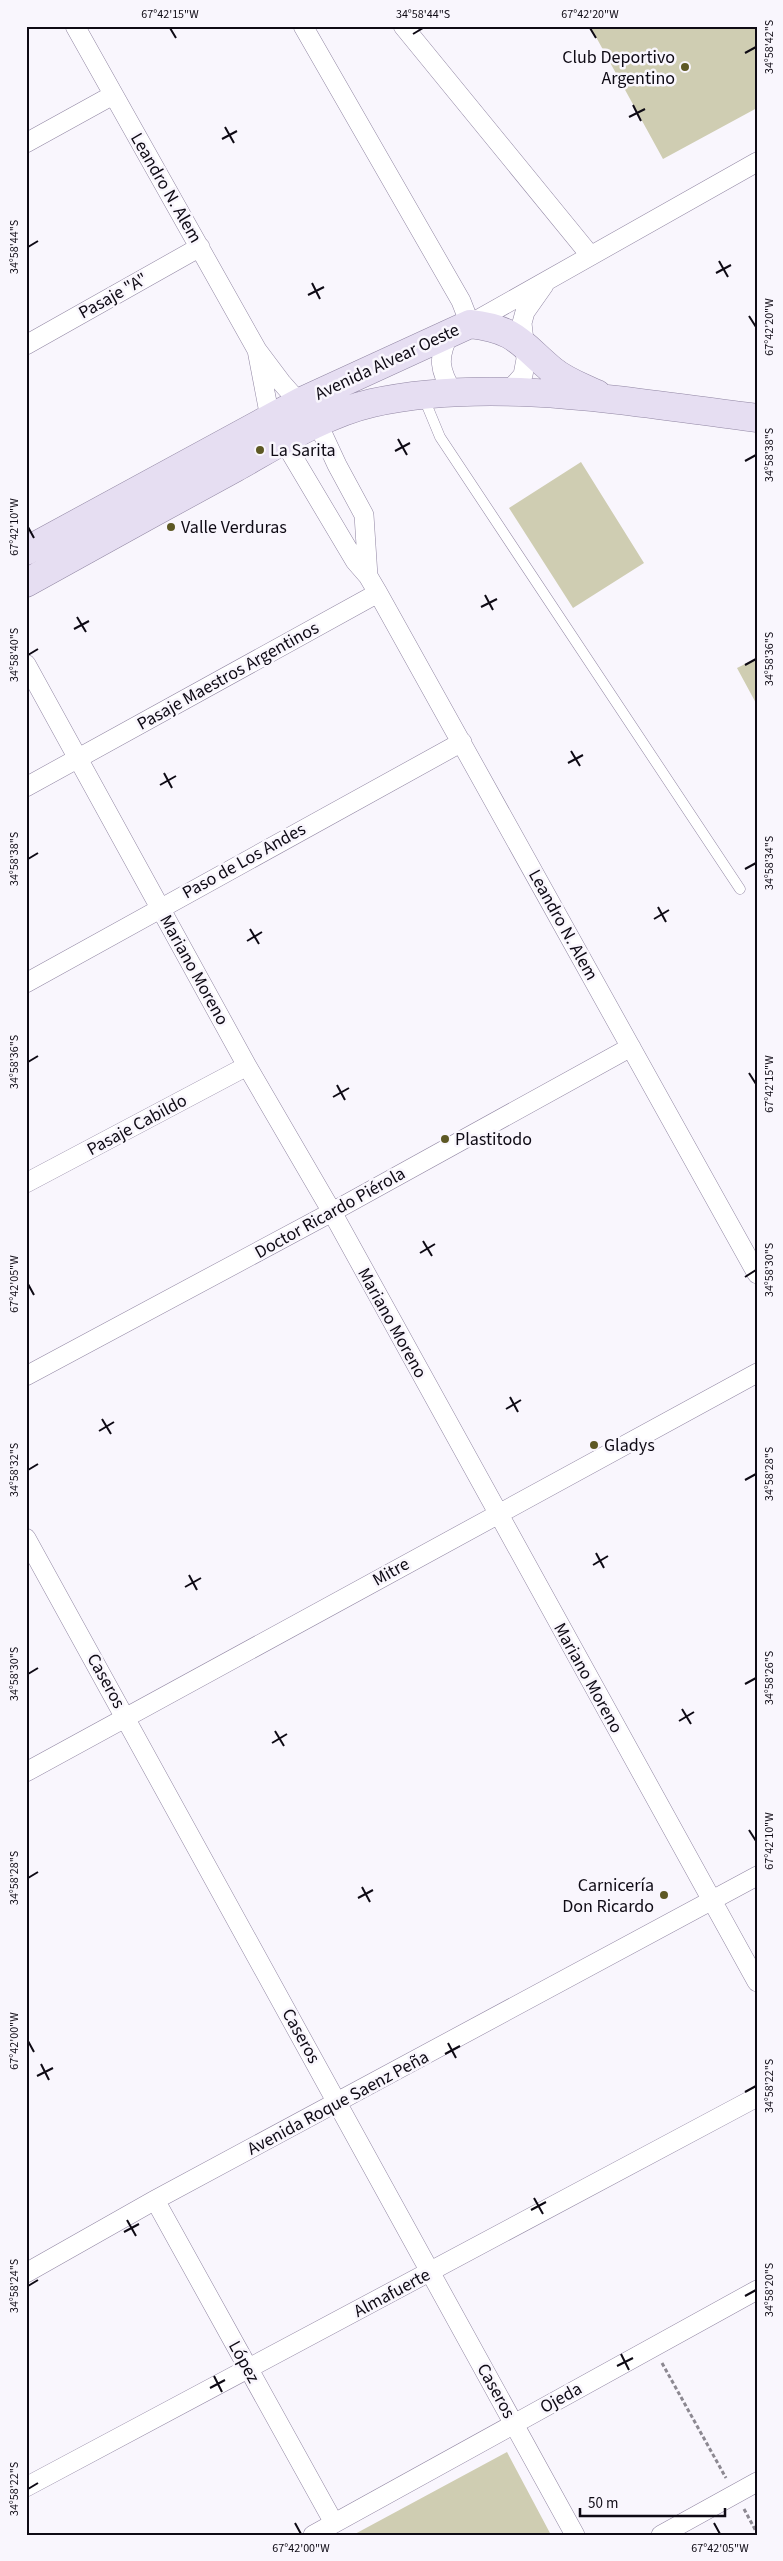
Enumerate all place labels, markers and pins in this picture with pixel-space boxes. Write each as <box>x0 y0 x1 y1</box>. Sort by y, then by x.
place label: Club Deportivo Argentino <box>562 45 675 91</box>
marker: Club Deportivo Argentino <box>679 61 691 73</box>
place label: La Sarita <box>270 438 336 463</box>
marker: La Sarita <box>254 444 266 456</box>
place label: Valle Verduras <box>181 515 287 540</box>
marker: Valle Verduras <box>165 521 177 533</box>
place label: Plastitodo <box>455 1127 532 1152</box>
marker: Plastitodo <box>439 1133 451 1145</box>
place label: Gladys <box>604 1433 655 1458</box>
marker: Gladys <box>588 1439 600 1451</box>
place label: Carnicería Don Ricardo <box>562 1873 654 1919</box>
marker: Carnicería Don Ricardo <box>658 1889 670 1901</box>

